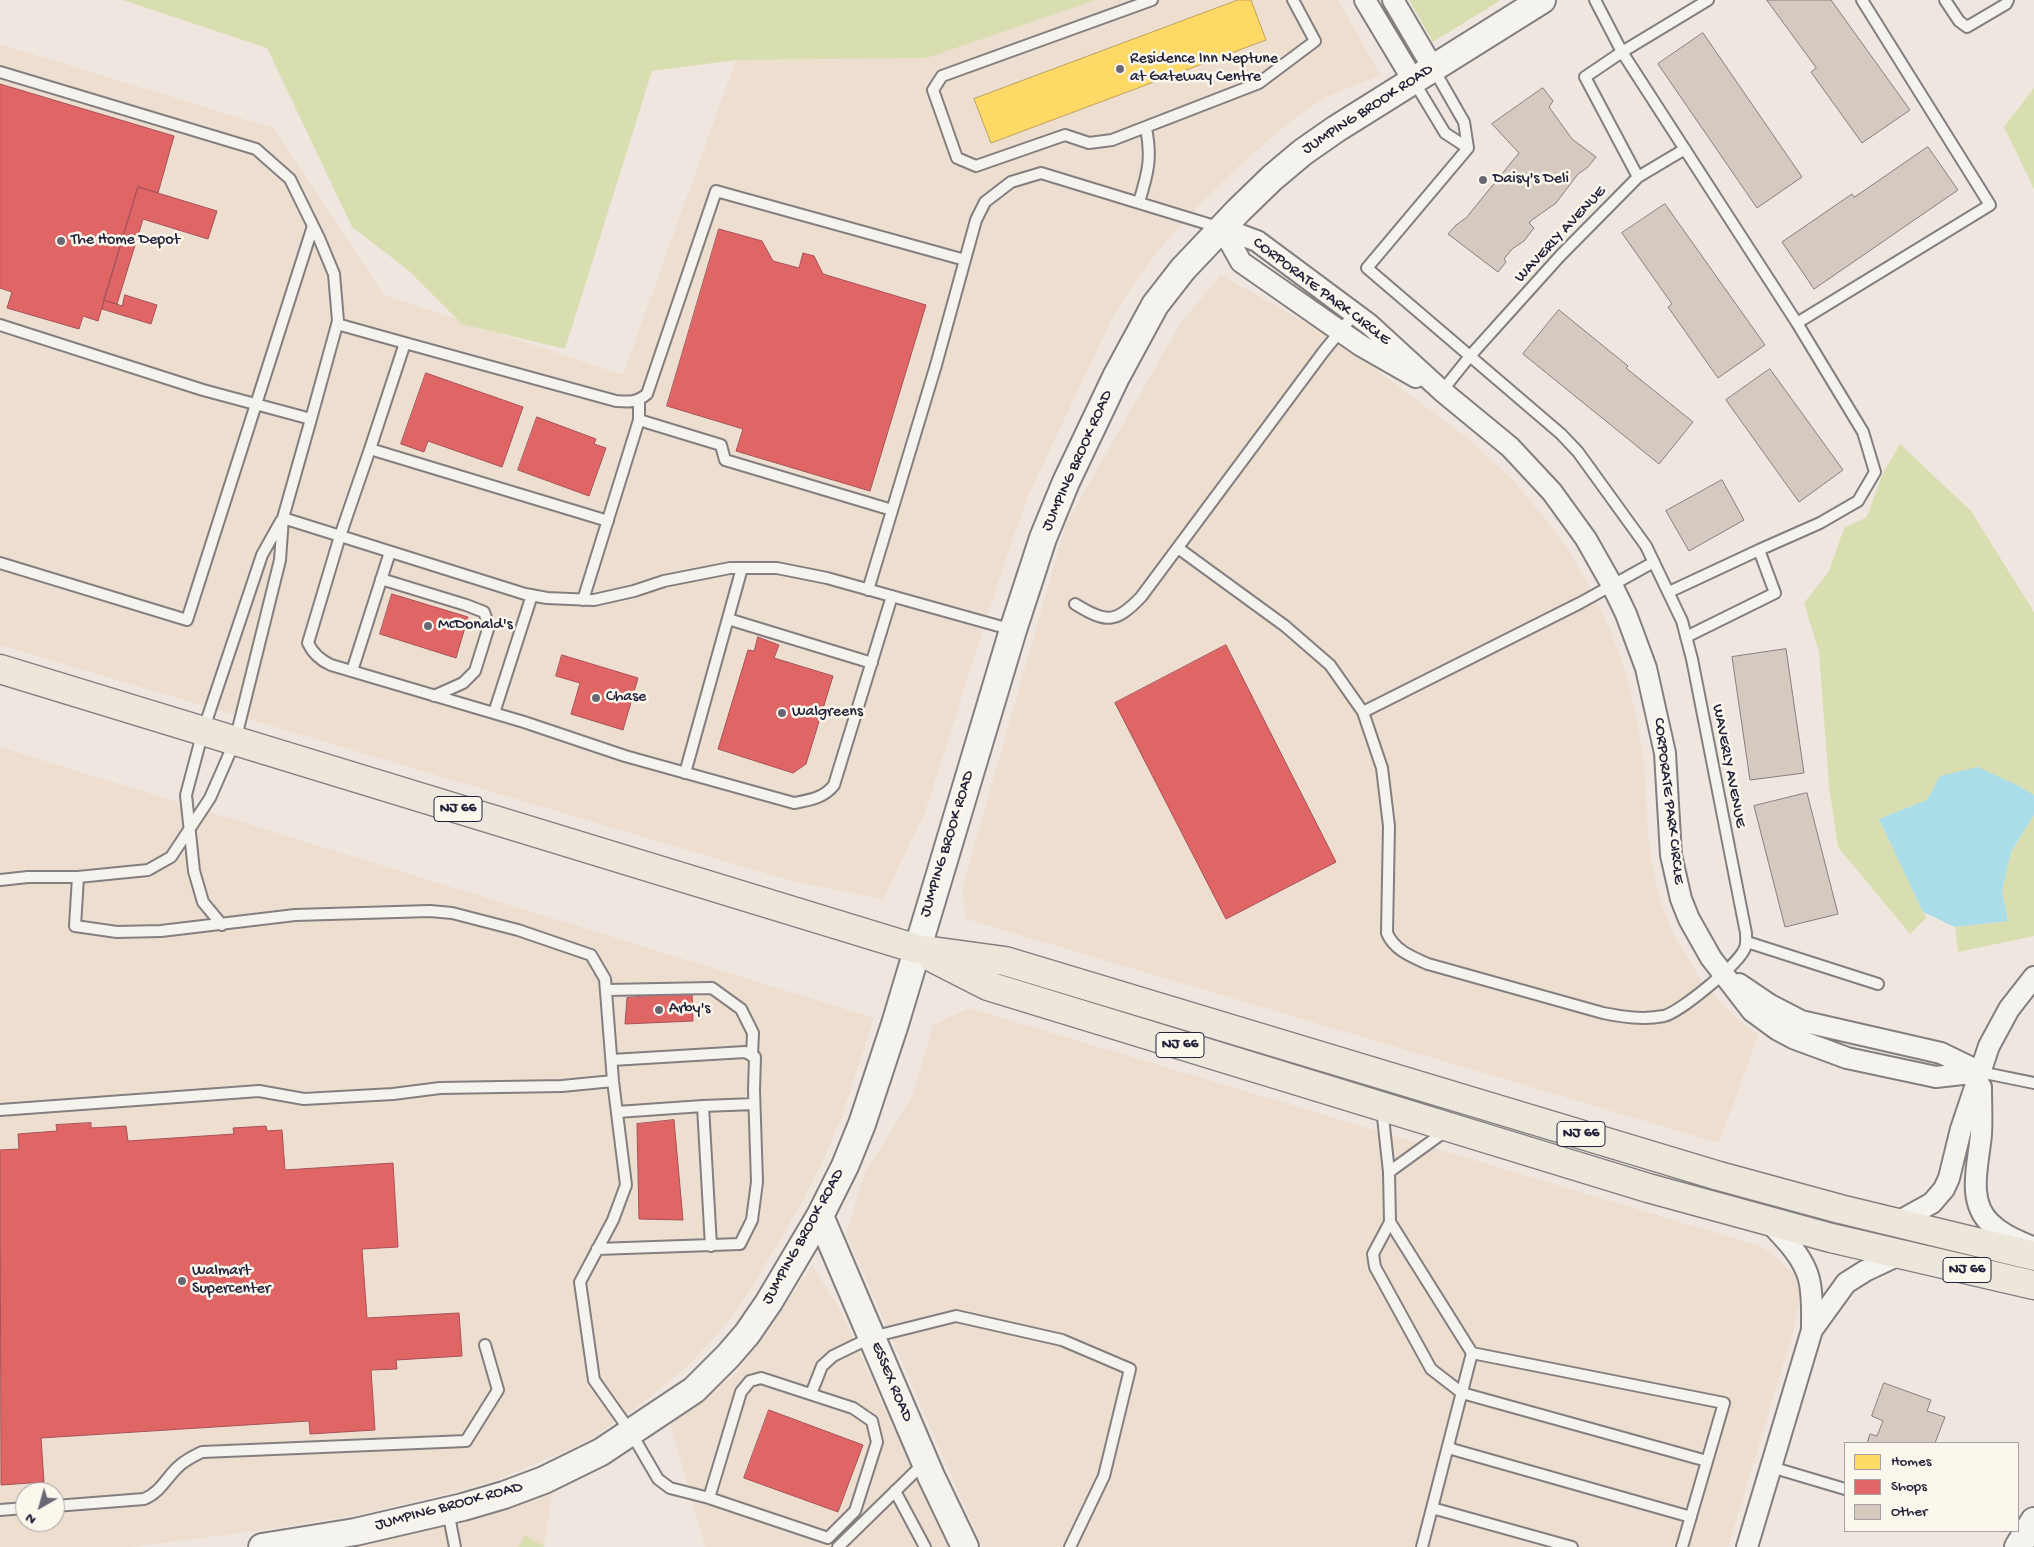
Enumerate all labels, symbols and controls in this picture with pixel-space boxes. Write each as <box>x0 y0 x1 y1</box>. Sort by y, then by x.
place label: Residence Inn Neptune at Gateway Centre <box>1130 50 1278 88</box>
street label: JUMPING BROOK ROAD <box>1299 61 1437 159</box>
marker: Residence Inn Neptune at Gateway Centre <box>1114 63 1126 75</box>
place label: Daisy's Deli <box>1493 170 1569 190</box>
marker: Daisy's Deli <box>1477 174 1489 186</box>
street label: WAVERLY AVENUE <box>1511 183 1611 287</box>
place label: The Home Depot <box>71 231 180 251</box>
street label: CORPORATE PARK CIRCLE <box>1248 234 1394 350</box>
marker: The Home Depot <box>55 235 67 247</box>
street label: JUMPING BROOK ROAD <box>1038 388 1118 534</box>
place label: McDonald's <box>438 616 513 636</box>
marker: McDonald's <box>422 620 434 632</box>
place label: Chase <box>606 688 646 708</box>
marker: Chase <box>590 692 602 704</box>
place label: Walgreens <box>792 703 863 723</box>
street label: WAVERLY AVENUE <box>1707 703 1749 829</box>
marker: Walgreens <box>776 707 788 719</box>
street label: CORPORATE PARK CIRCLE <box>1648 717 1688 885</box>
street label: JUMPING BROOK ROAD <box>917 768 979 920</box>
road number: NJ 66 <box>434 796 482 822</box>
place label: Arby's <box>669 1000 710 1020</box>
marker: Arby's <box>653 1004 665 1016</box>
road number: NJ 66 <box>1156 1032 1204 1058</box>
road number: NJ 66 <box>1557 1122 1605 1146</box>
street label: JUMPING BROOK ROAD <box>759 1166 849 1308</box>
road number: NJ 66 <box>1943 1258 1991 1282</box>
place label: Walmart Supercenter <box>192 1262 270 1300</box>
marker: Walmart Supercenter <box>176 1275 188 1287</box>
street label: ESSEX ROAD <box>866 1339 916 1425</box>
legend <box>1844 1442 2019 1532</box>
text: Homes <box>1891 1453 1931 1471</box>
street label: JUMPING BROOK ROAD <box>373 1478 525 1536</box>
text: Shops <box>1891 1478 1927 1496</box>
north arrow <box>15 1482 65 1532</box>
text: Other <box>1891 1503 1927 1521</box>
text: N <box>22 1509 40 1528</box>

